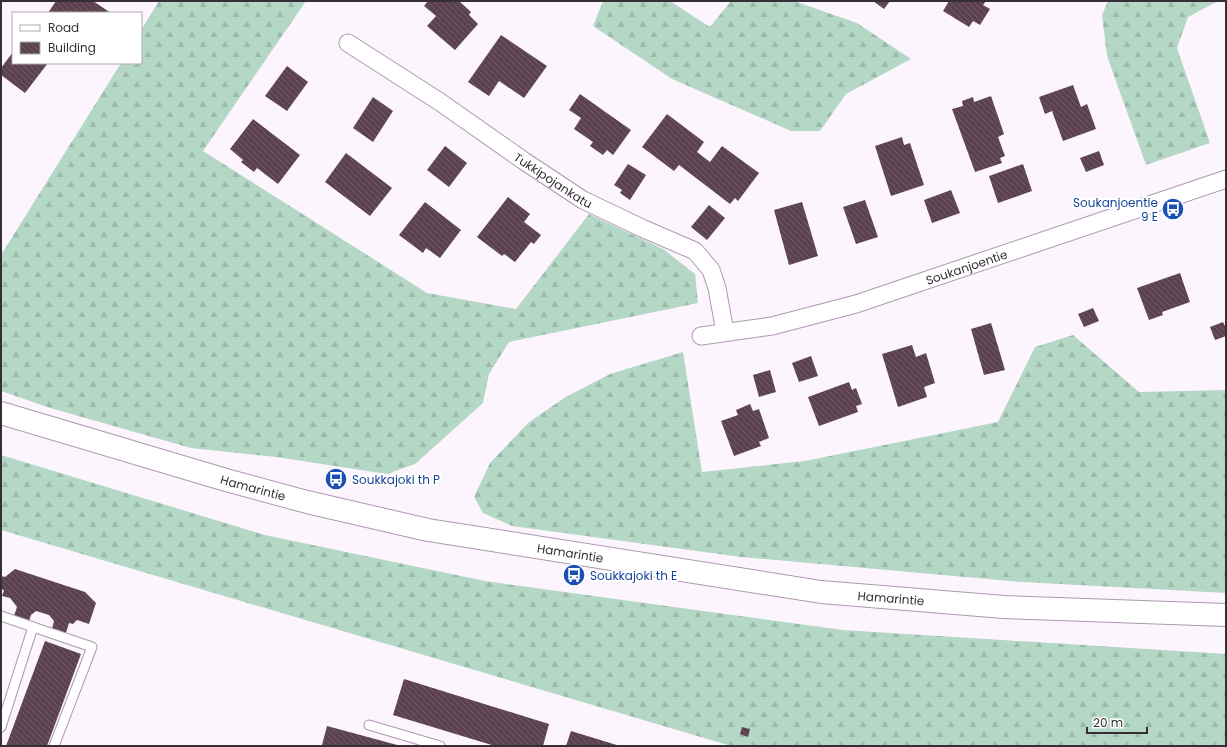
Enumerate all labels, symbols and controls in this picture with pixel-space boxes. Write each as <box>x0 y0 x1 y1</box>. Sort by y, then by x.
legend <box>12 12 142 64</box>
text: Road <box>48 19 79 36</box>
text: Building <box>48 39 96 56</box>
street label: Tukkipojankatu <box>511 148 595 212</box>
place label: Soukanjoentie 9 E <box>1073 194 1158 225</box>
bus stop icon: Soukanjoentie 9 E <box>1160 196 1186 222</box>
street label: Soukanjoentie <box>923 245 1009 288</box>
bus stop icon: Soukkajoki th P <box>323 466 349 492</box>
street label: Hamarintie <box>219 470 288 504</box>
place label: Soukkajoki th P <box>352 471 440 488</box>
street label: Hamarintie <box>536 539 605 566</box>
bus stop icon: Soukkajoki th E <box>561 562 587 588</box>
place label: Soukkajoki th E <box>590 567 677 584</box>
street label: Hamarintie <box>857 587 925 609</box>
scale bar <box>1087 709 1147 735</box>
text: 20 m <box>1093 714 1123 731</box>

